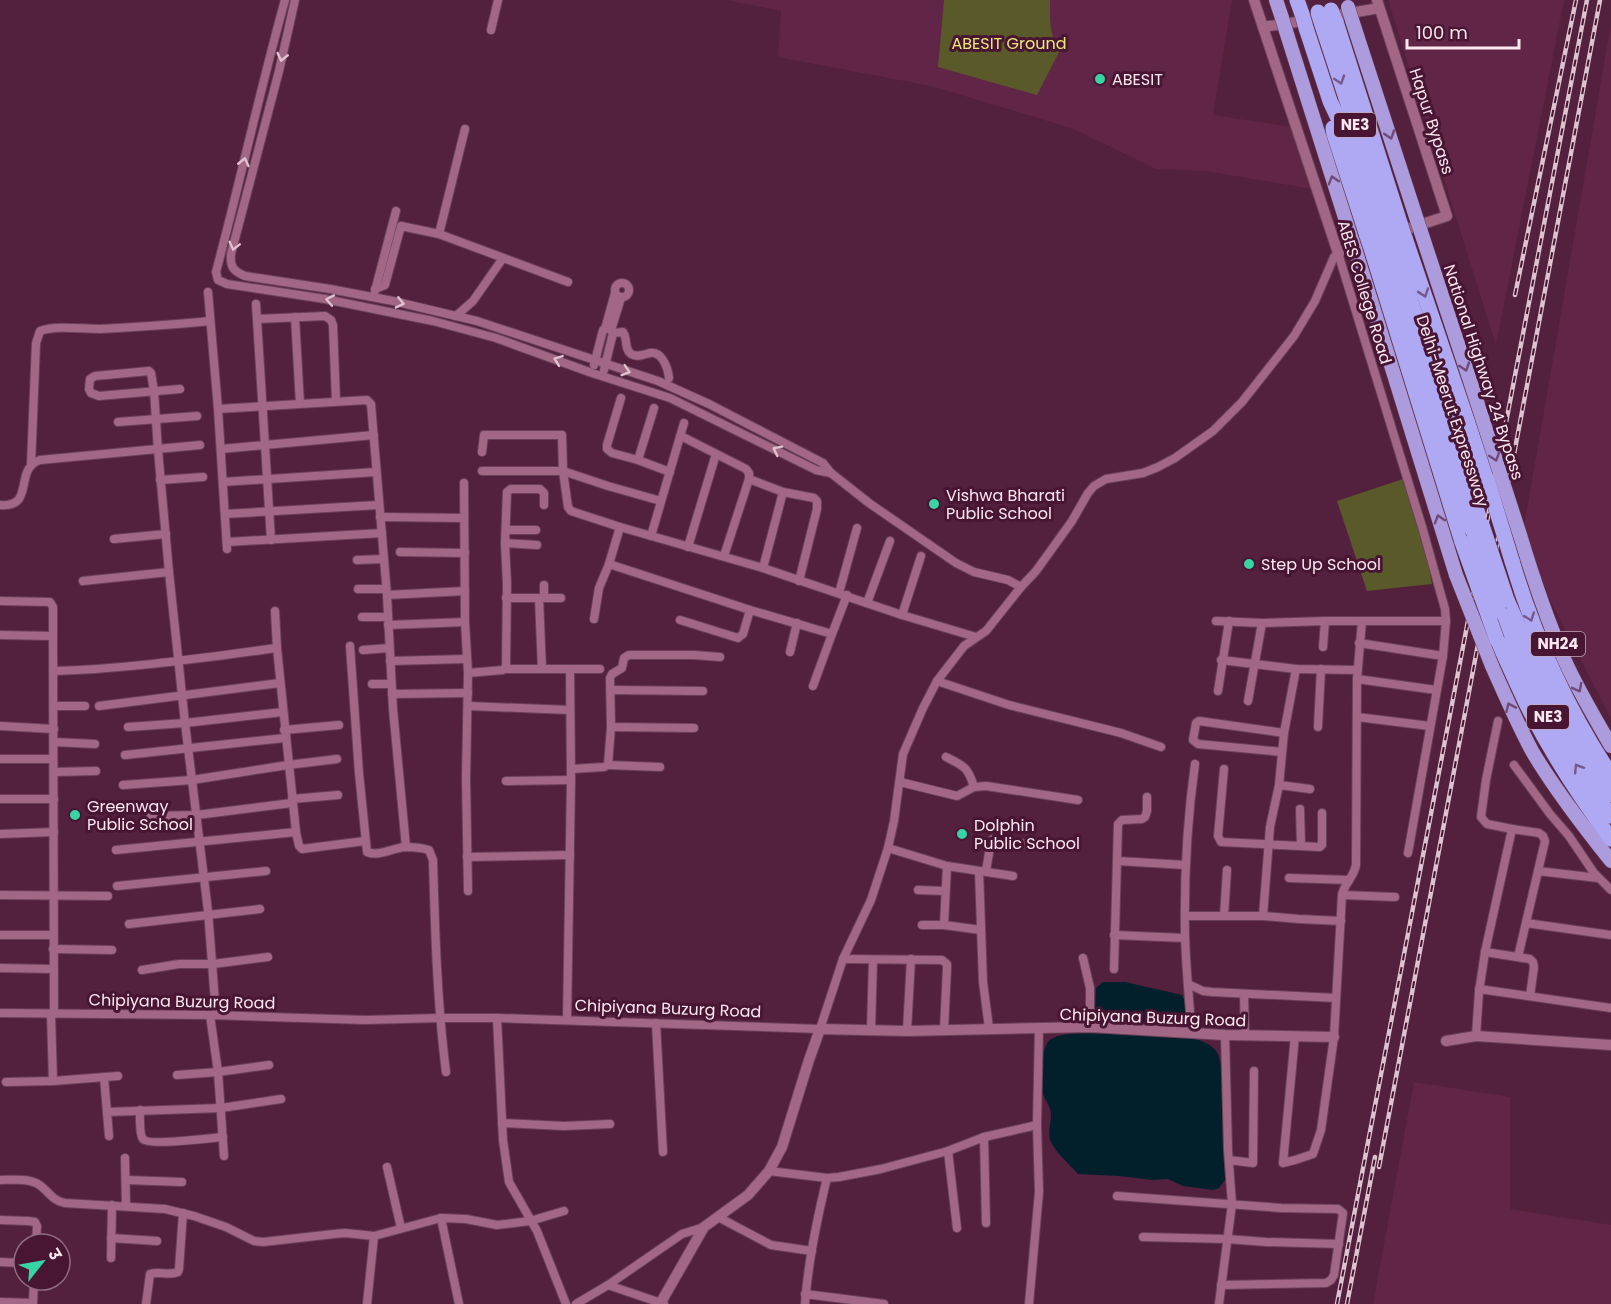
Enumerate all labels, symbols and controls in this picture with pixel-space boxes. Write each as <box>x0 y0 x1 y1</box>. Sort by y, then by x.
scale bar <box>1407 12 1520 50</box>
text: 100 m <box>1416 20 1468 45</box>
park label: ABESIT Ground <box>951 32 1067 55</box>
one-way arrow <box>277 52 290 62</box>
street label: Hapur Bypass <box>1404 65 1460 177</box>
place label: ABESIT <box>1112 68 1163 91</box>
marker: ABESIT <box>1093 72 1107 86</box>
one-way arrow <box>1333 74 1346 85</box>
road number: NE3 <box>1334 113 1376 137</box>
one-way arrow <box>1382 129 1395 140</box>
one-way arrow <box>237 158 250 168</box>
one-way arrow <box>1328 175 1341 186</box>
street label: ABES College Road <box>1332 217 1397 367</box>
one-way arrow <box>228 241 241 251</box>
street label: National Highway 24 Bypass <box>1438 261 1529 483</box>
one-way arrow <box>1416 287 1429 298</box>
one-way arrow <box>325 294 335 307</box>
one-way arrow <box>394 296 404 309</box>
street label: Delhi-Meerut Expressway <box>1411 312 1494 510</box>
one-way arrow <box>553 355 564 368</box>
one-way arrow <box>1458 361 1471 372</box>
one-way arrow <box>620 364 631 377</box>
one-way arrow <box>773 446 784 457</box>
one-way arrow <box>1487 451 1500 462</box>
place label: Vishwa Bharati Public School <box>946 484 1065 525</box>
marker: Vishwa Bharati Public School <box>927 497 941 511</box>
one-way arrow <box>1434 514 1446 525</box>
place label: Step Up School <box>1261 553 1381 576</box>
marker: Step Up School <box>1242 557 1256 571</box>
one-way arrow <box>1523 611 1535 622</box>
road number: NH24 <box>1531 632 1585 656</box>
one-way arrow <box>1571 681 1582 692</box>
one-way arrow <box>1506 702 1518 713</box>
road number: NE3 <box>1527 705 1569 729</box>
one-way arrow <box>1574 763 1585 774</box>
place label: Greenway Public School <box>87 795 193 836</box>
marker: Greenway Public School <box>68 808 82 822</box>
place label: Dolphin Public School <box>974 814 1080 855</box>
marker: Dolphin Public School <box>955 827 969 841</box>
street label: Chipiyana Buzurg Road <box>88 988 276 1015</box>
street label: Chipiyana Buzurg Road <box>574 994 762 1023</box>
street label: Chipiyana Buzurg Road <box>1059 1003 1247 1032</box>
north arrow <box>12 1232 72 1292</box>
text: उ <box>42 1244 67 1265</box>

